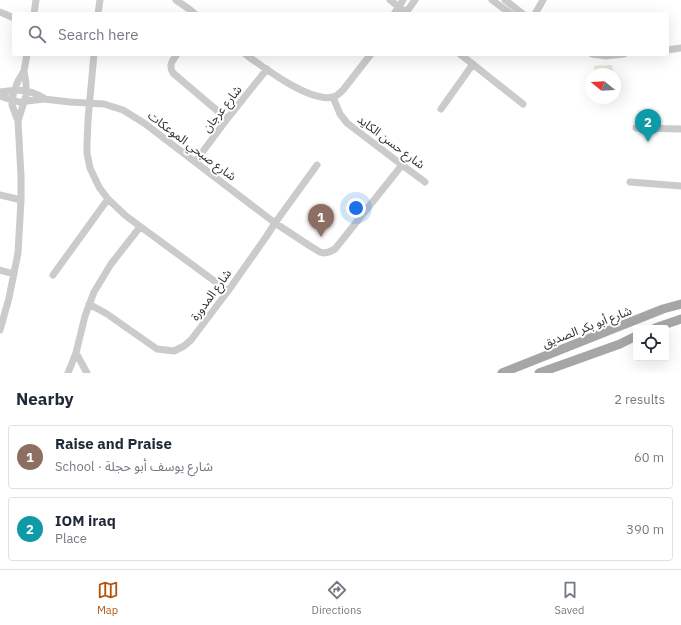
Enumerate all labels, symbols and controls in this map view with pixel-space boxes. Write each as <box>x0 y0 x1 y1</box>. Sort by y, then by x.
search box <box>12 12 669 56</box>
icon: search <box>26 23 48 45</box>
text: Search here <box>58 25 138 44</box>
north arrow <box>585 68 621 104</box>
street label: شارع عرجان <box>199 82 246 136</box>
street label: شارع صبحي الموعكات <box>144 108 239 186</box>
pin: 2 <box>635 109 661 142</box>
street label: شارع حسن الكايد <box>353 111 428 173</box>
your location <box>346 198 366 218</box>
pin: 1 <box>308 204 334 237</box>
street label: شارع المدورة <box>187 266 236 324</box>
street label: شارع أبو بكر الصديق <box>540 303 634 352</box>
map controls <box>633 325 669 361</box>
button: locate <box>633 325 669 361</box>
text: Nearby <box>16 388 74 410</box>
text: 2 results <box>614 391 665 408</box>
text: Raise and Praise <box>55 434 172 453</box>
text: 1 <box>26 449 34 466</box>
text: 60 m <box>634 449 664 466</box>
text: School · شارع يوسف أبو حجلة <box>55 458 213 475</box>
text: IOM iraq <box>55 511 116 530</box>
text: 2 <box>26 521 34 538</box>
text: 390 m <box>626 521 664 538</box>
text: Place <box>55 530 87 547</box>
tab: Map <box>97 579 119 617</box>
tab: Directions <box>312 579 362 617</box>
tab: Saved <box>555 579 584 617</box>

